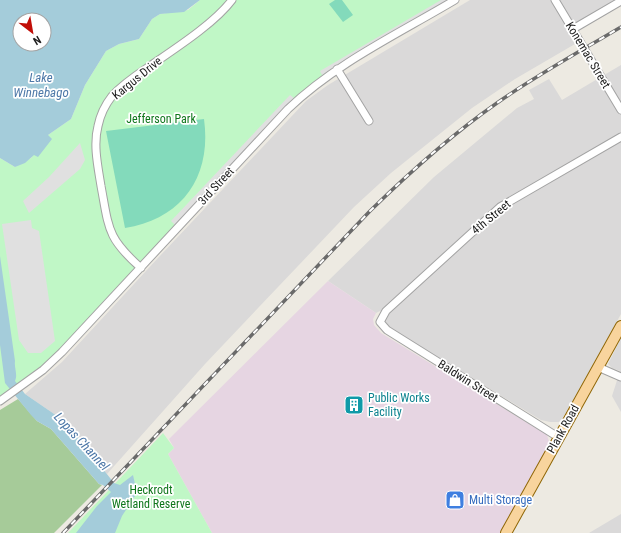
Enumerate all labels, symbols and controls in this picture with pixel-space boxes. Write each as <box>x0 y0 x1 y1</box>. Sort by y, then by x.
north arrow <box>12 12 52 52</box>
street label: Konemac Street <box>563 19 614 91</box>
text: N <box>30 33 43 48</box>
street label: Kargus Drive <box>109 54 165 102</box>
water label: Lake Winnebago <box>13 70 69 100</box>
park label: Jefferson Park <box>126 112 196 126</box>
street label: 3rd Street <box>195 164 237 208</box>
street label: 4th Street <box>469 197 514 237</box>
street label: Baldwin Street <box>435 357 501 405</box>
place label: Public Works Facility <box>368 391 430 419</box>
building icon: Public Works Facility <box>343 394 365 416</box>
street label: Plank Road <box>544 402 582 456</box>
water label: Lopas Channel <box>51 409 113 474</box>
park label: Heckrodt Wetland Reserve <box>112 483 191 511</box>
shop icon: Multi Storage <box>444 489 466 511</box>
place label: Multi Storage <box>469 493 532 507</box>

